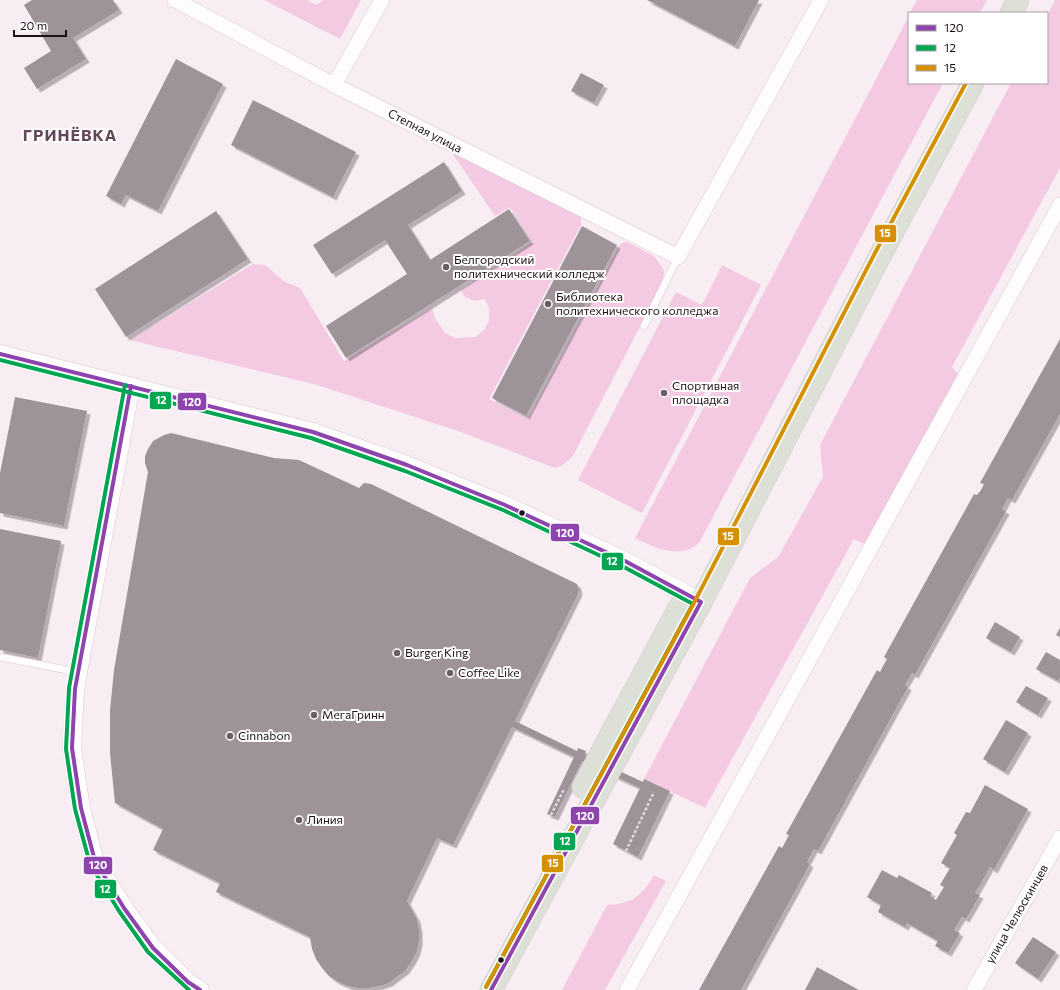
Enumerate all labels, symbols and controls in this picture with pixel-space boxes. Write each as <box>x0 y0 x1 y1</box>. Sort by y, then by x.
scale bar <box>14 12 66 38</box>
legend <box>908 12 1048 84</box>
text: 20 m <box>20 18 47 32</box>
text: 120 <box>944 20 964 34</box>
text: 12 <box>944 40 956 54</box>
text: 15 <box>944 60 956 74</box>
street label: Степная улица <box>386 105 465 155</box>
district label: ГРИНЁВКА <box>23 125 117 144</box>
line badge: 15 <box>874 224 897 243</box>
text: 15 <box>879 226 891 239</box>
place label: Белгородский политехнический колледж <box>454 252 605 280</box>
marker: Белгородский политехнический колледж <box>441 262 451 272</box>
place label: Библиотека политехнического колледжа <box>556 289 719 317</box>
marker: Библиотека политехнического колледжа <box>543 299 553 309</box>
place label: Спортивная площадка <box>672 378 739 406</box>
marker: Спортивная площадка <box>659 388 669 398</box>
line badge: 12 <box>149 391 172 410</box>
line badge: 120 <box>177 392 207 411</box>
text: 12 <box>155 393 167 406</box>
text: 120 <box>183 395 201 408</box>
unlabelled marker <box>517 508 527 518</box>
line badge: 120 <box>550 523 580 542</box>
text: 120 <box>556 526 574 539</box>
line badge: 15 <box>717 527 740 546</box>
text: 15 <box>722 529 734 542</box>
line badge: 12 <box>601 552 624 571</box>
text: 12 <box>606 554 618 567</box>
place label: Burger King <box>405 645 469 659</box>
marker: Burger King <box>392 648 402 658</box>
place label: Coffee Like <box>458 665 520 679</box>
marker: Coffee Like <box>445 668 455 678</box>
place label: МегаГринн <box>322 707 385 721</box>
marker: МегаГринн <box>309 710 319 720</box>
place label: Cinnabon <box>238 728 290 742</box>
marker: Cinnabon <box>225 731 235 741</box>
line badge: 120 <box>570 806 600 825</box>
text: 120 <box>576 809 594 822</box>
place label: Линия <box>307 812 343 826</box>
marker: Линия <box>294 815 304 825</box>
line badge: 12 <box>553 832 576 851</box>
text: 12 <box>559 834 571 847</box>
line badge: 15 <box>541 854 564 873</box>
line badge: 120 <box>83 856 113 875</box>
text: 15 <box>547 856 559 869</box>
text: 120 <box>89 858 107 871</box>
street label: улица Челюскинцев <box>982 861 1050 966</box>
line badge: 12 <box>94 879 117 899</box>
text: 12 <box>99 882 111 895</box>
unlabelled marker <box>496 955 506 965</box>

